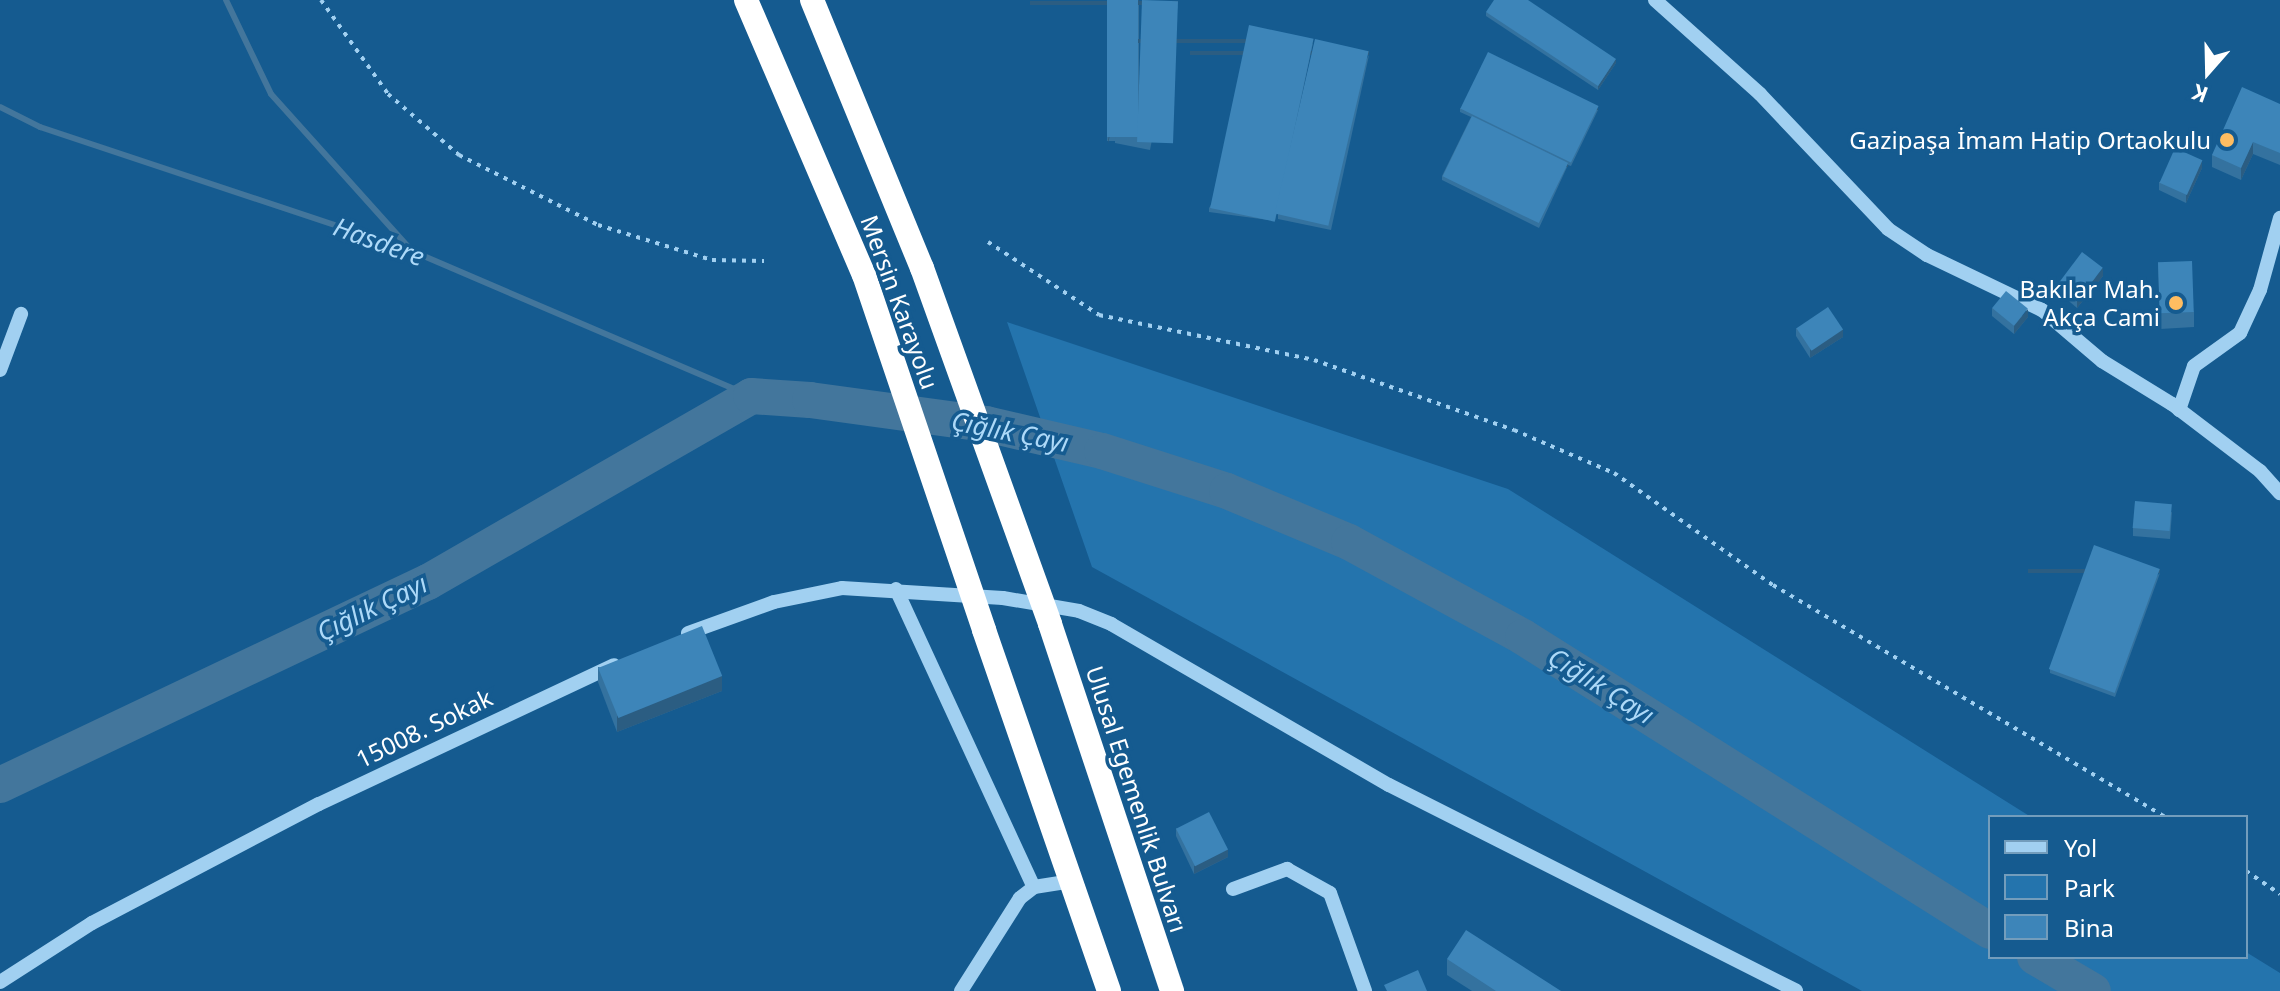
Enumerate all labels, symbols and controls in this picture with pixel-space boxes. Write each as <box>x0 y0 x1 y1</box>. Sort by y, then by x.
north arrow <box>2168 32 2248 112</box>
text: K <box>2188 78 2212 111</box>
place label: Gazipaşa İmam Hatip Ortaokulu <box>1849 126 2211 154</box>
marker: Gazipaşa İmam Hatip Ortaokulu <box>2218 131 2236 149</box>
water label: Hasdere <box>329 211 429 273</box>
street label: Mersin Karayolu <box>855 211 945 393</box>
place label: Bakılar Mah. Akça Cami <box>2020 275 2160 331</box>
marker: Bakılar Mah. Akça Cami <box>2167 294 2185 312</box>
water label: Çığlık Çayı <box>949 405 1071 459</box>
water label: Çığlık Çayı <box>312 568 432 648</box>
water label: Çığlık Çayı <box>1542 641 1660 731</box>
street label: Ulusal Egemenlik Bulvarı <box>1080 662 1194 936</box>
street label: 15008. Sokak <box>351 683 497 773</box>
legend <box>1988 815 2248 959</box>
text: Yol <box>2064 831 2097 864</box>
text: Park <box>2064 871 2115 904</box>
text: Bina <box>2064 911 2114 944</box>

